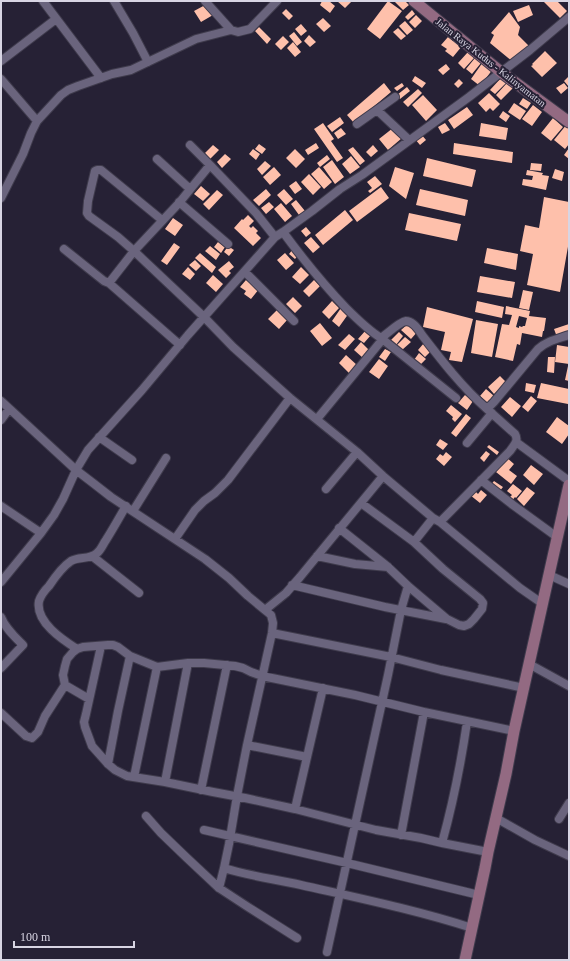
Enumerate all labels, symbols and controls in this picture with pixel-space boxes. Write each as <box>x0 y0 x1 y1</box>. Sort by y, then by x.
street label: Jalan Raya Kudus - Kalinyamatan <box>433 16 548 109</box>
scale bar <box>14 923 134 949</box>
text: 100 m <box>20 930 51 944</box>

